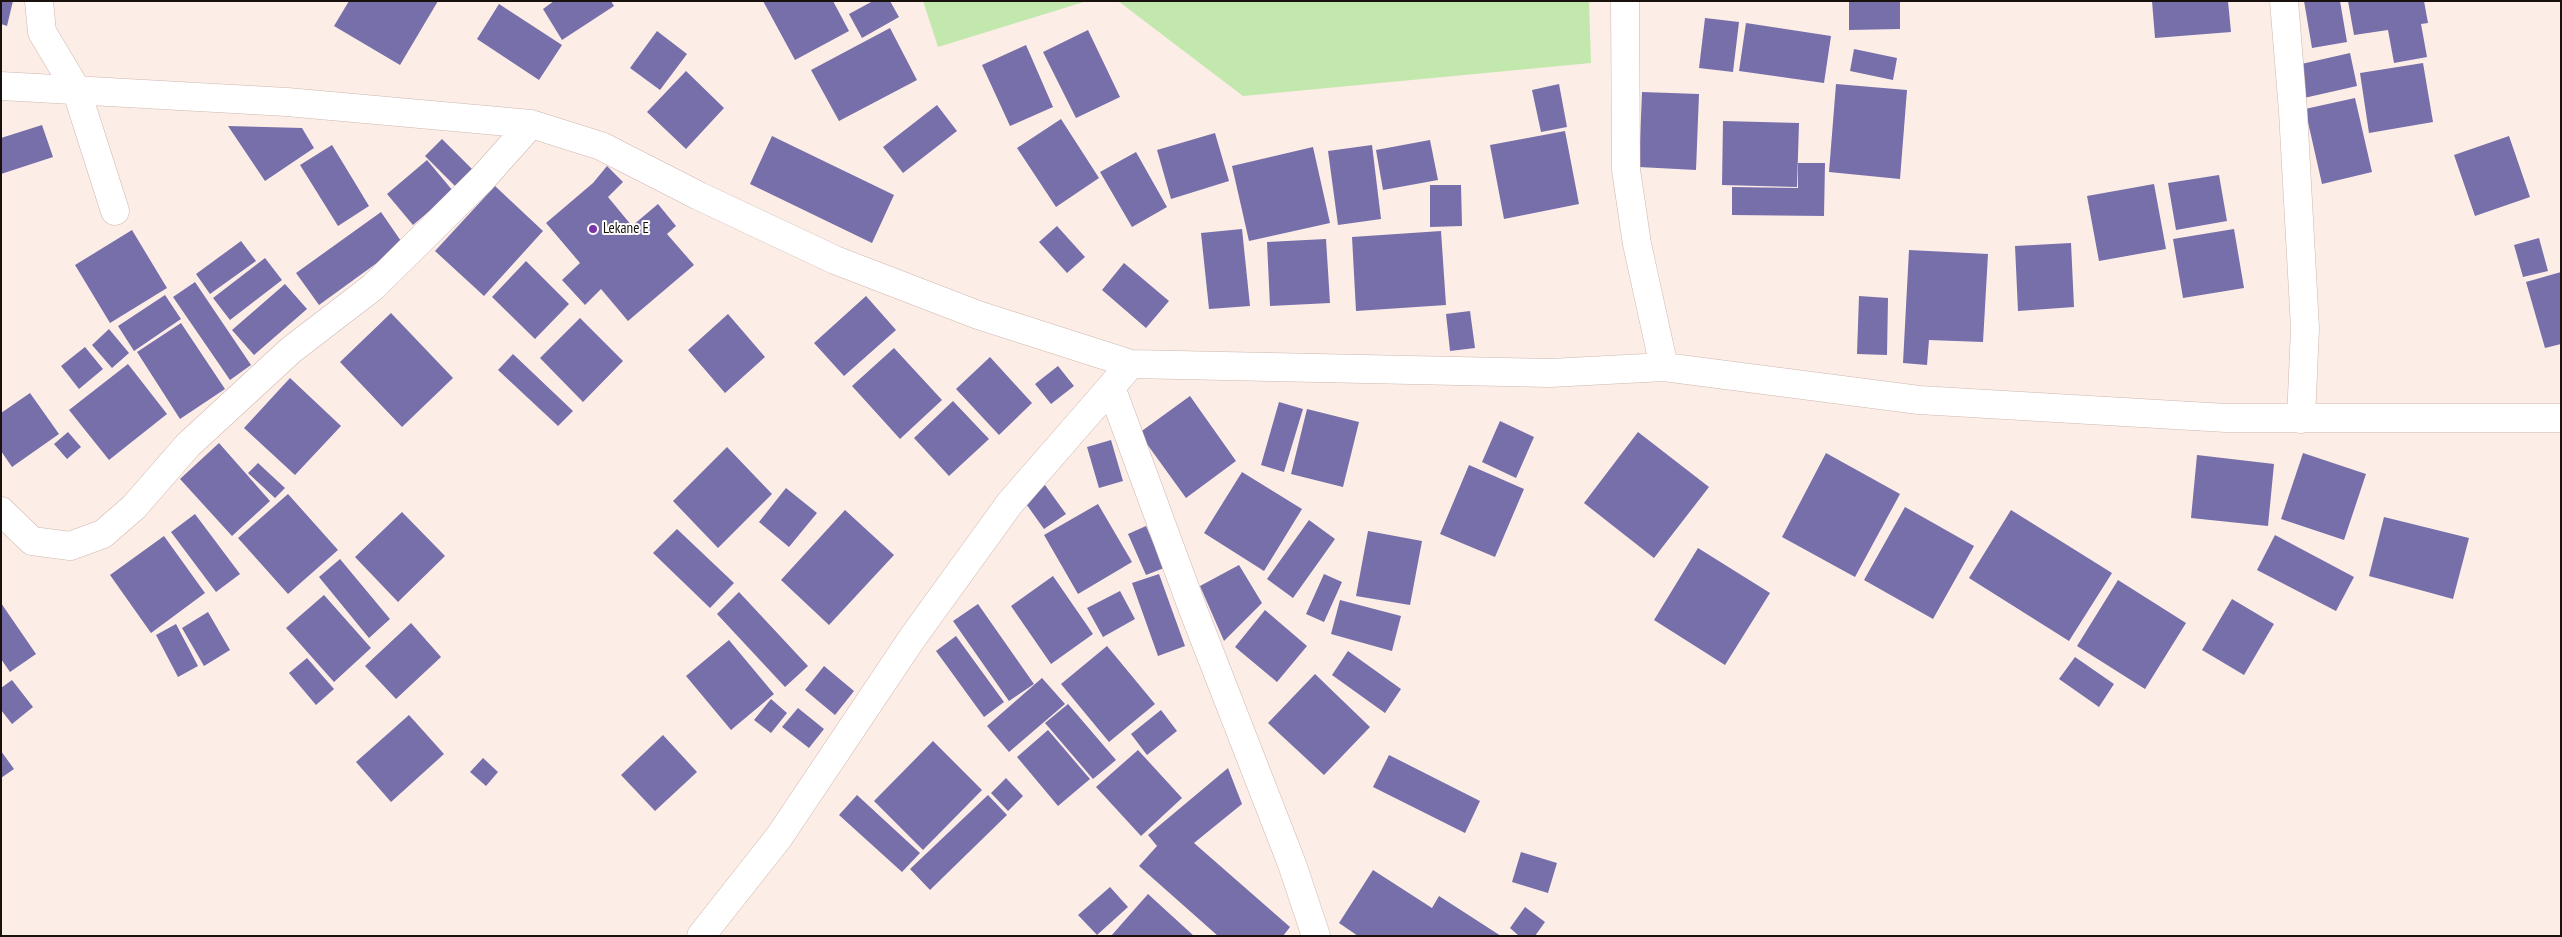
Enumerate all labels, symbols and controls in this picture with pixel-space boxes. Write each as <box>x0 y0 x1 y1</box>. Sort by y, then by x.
place label: Lekane E <box>603 220 649 238</box>
marker: Lekane E <box>587 223 599 235</box>

